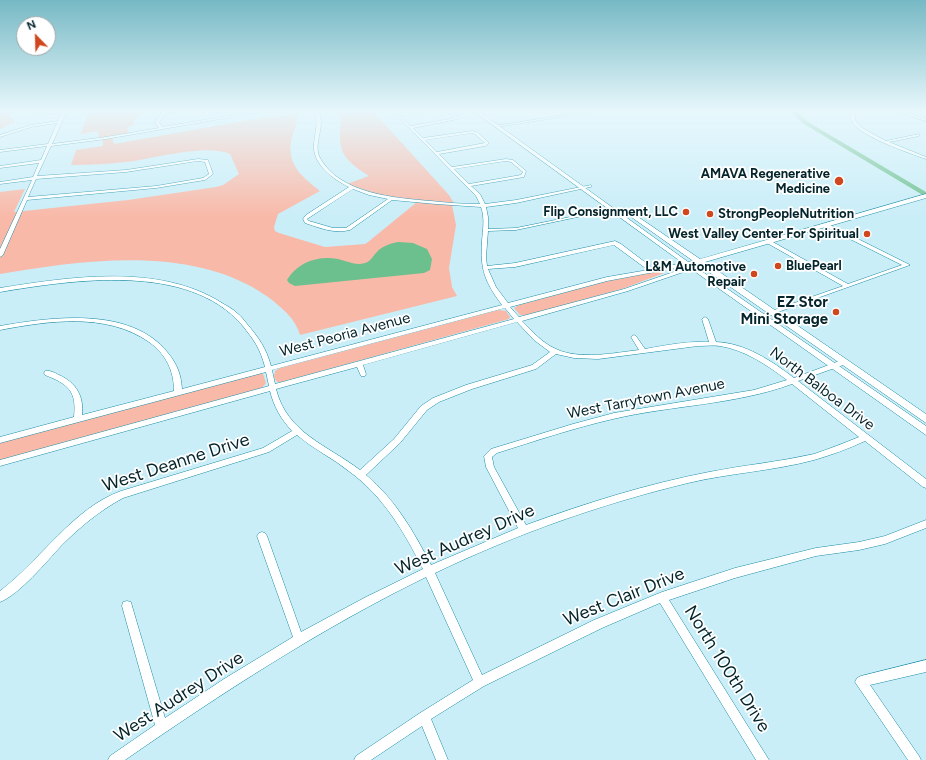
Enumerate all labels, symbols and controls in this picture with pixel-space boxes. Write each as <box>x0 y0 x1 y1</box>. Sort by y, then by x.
north arrow <box>16 16 56 56</box>
text: N <box>25 18 38 33</box>
place label: AMAVA Regenerative Medicine <box>701 166 830 197</box>
marker: AMAVA Regenerative Medicine <box>833 175 845 187</box>
place label: Flip Consignment, LLC <box>543 204 678 220</box>
place label: StrongPeopleNutrition <box>718 206 854 222</box>
marker: Flip Consignment, LLC <box>681 207 691 217</box>
marker: StrongPeopleNutrition <box>705 209 715 219</box>
place label: West Valley Center For Spiritual <box>668 226 859 242</box>
marker: West Valley Center For Spiritual <box>862 229 872 239</box>
place label: BluePearl <box>786 258 842 274</box>
place label: L&M Automotive Repair <box>645 259 746 290</box>
marker: BluePearl <box>773 261 783 271</box>
marker: L&M Automotive Repair <box>749 269 759 279</box>
place label: EZ Stor Mini Storage <box>740 294 828 329</box>
marker: EZ Stor Mini Storage <box>831 307 841 317</box>
street label: West Peoria Avenue <box>278 309 412 361</box>
street label: North Balboa Drive <box>766 344 878 434</box>
street label: West Tarrytown Avenue <box>566 375 726 423</box>
street label: West Deanne Drive <box>100 429 252 497</box>
street label: West Audrey Drive <box>392 500 538 580</box>
street label: West Clair Drive <box>560 563 688 631</box>
street label: North 100th Drive <box>679 602 775 736</box>
street label: West Audrey Drive <box>110 647 248 747</box>

